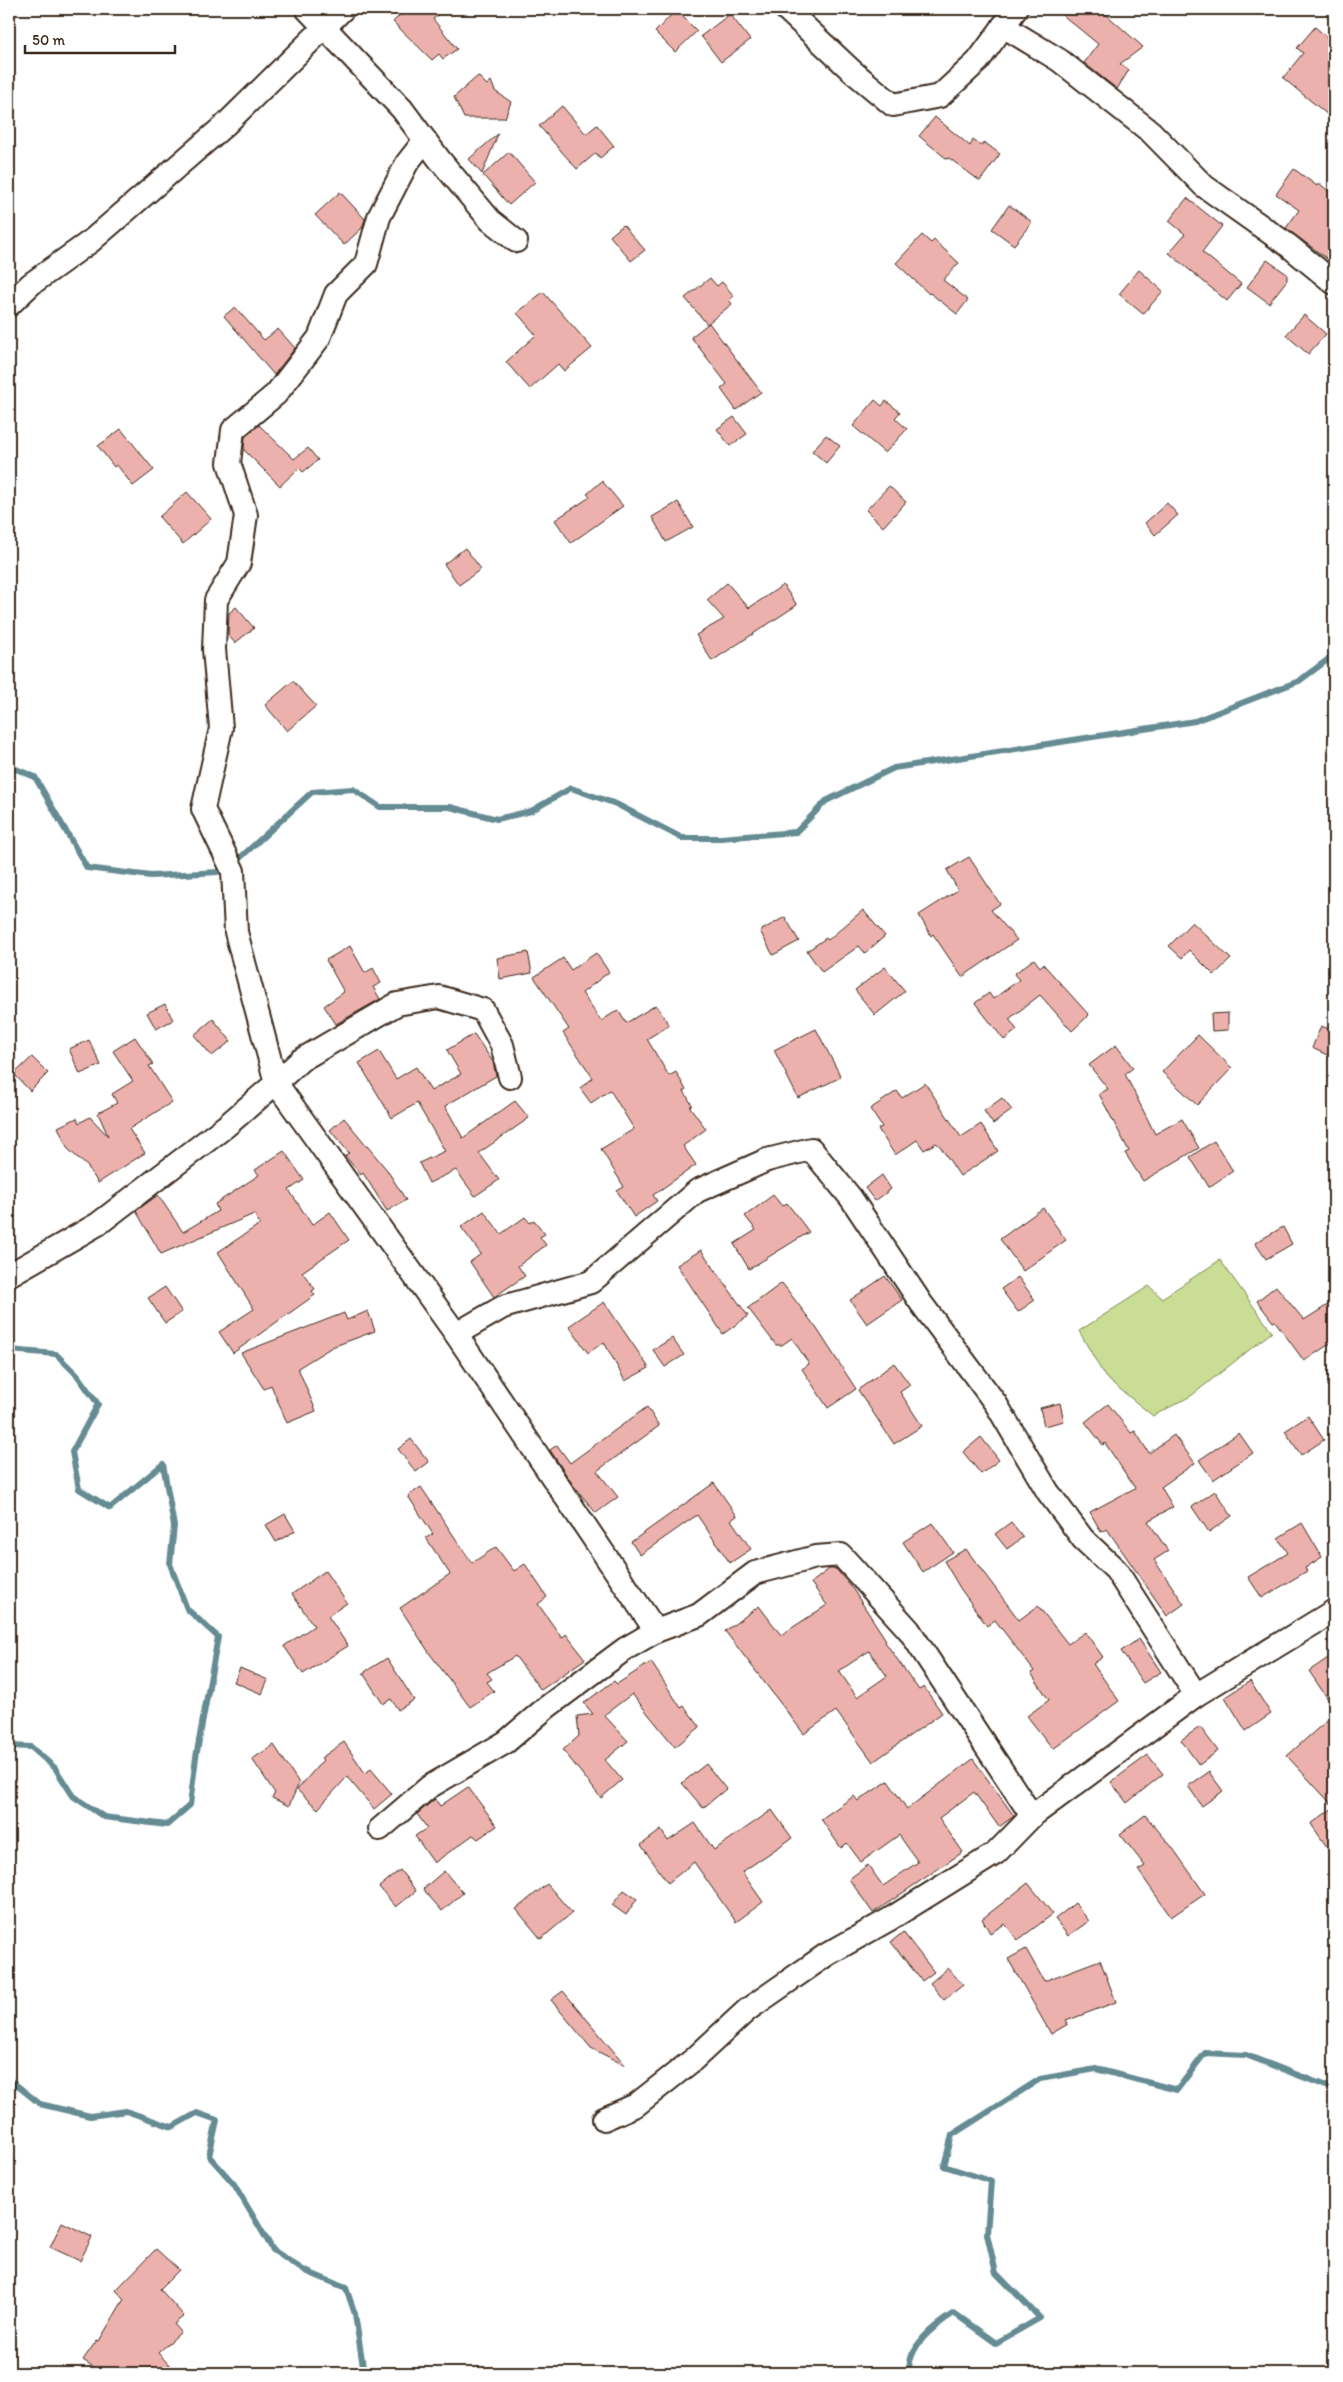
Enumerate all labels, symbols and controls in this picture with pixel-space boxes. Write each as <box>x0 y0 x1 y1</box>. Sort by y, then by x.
scale bar <box>25 22 175 54</box>
text: 50 m <box>32 31 65 49</box>

